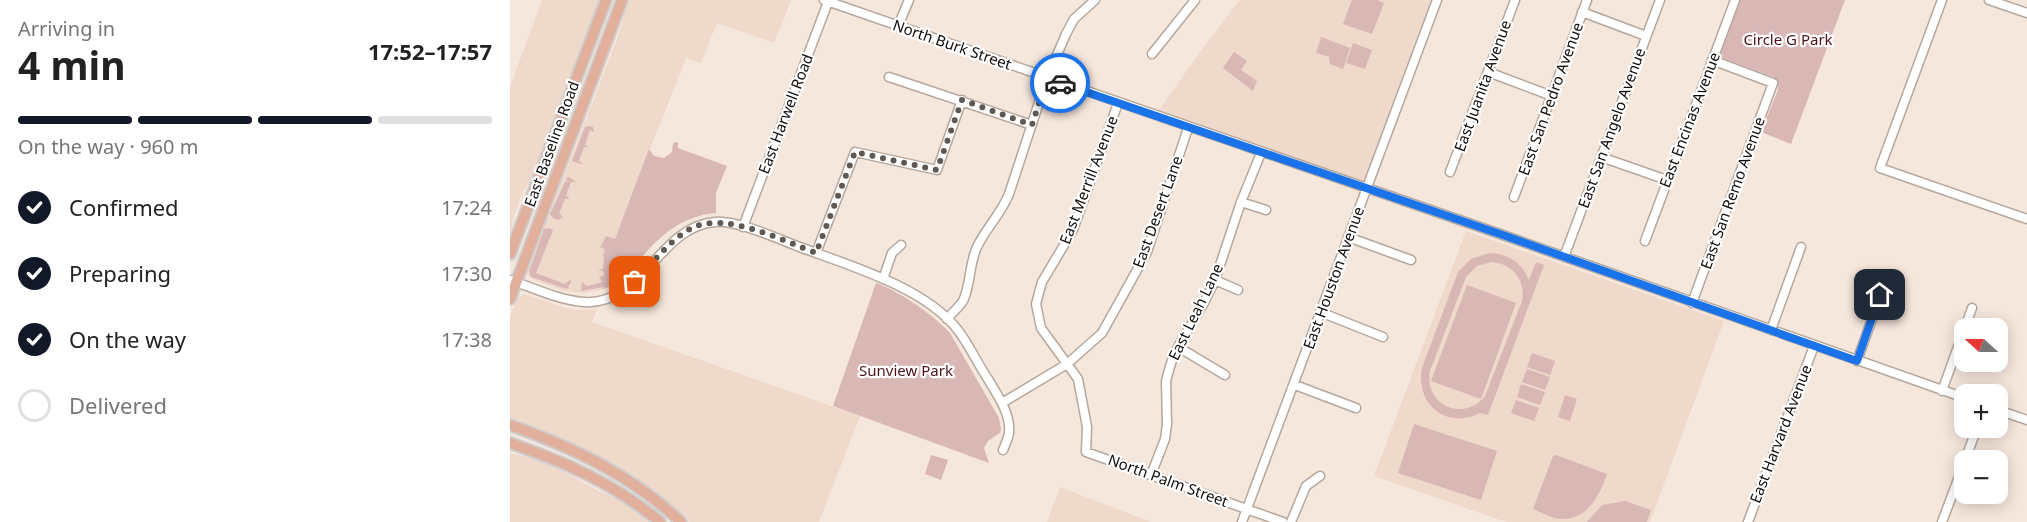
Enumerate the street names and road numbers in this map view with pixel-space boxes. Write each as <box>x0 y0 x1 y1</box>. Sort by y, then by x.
street label: North Burk Street <box>890 14 1015 74</box>
street label: East Juanita Avenue <box>1449 17 1515 154</box>
street label: East San Pedro Avenue <box>1513 19 1587 178</box>
street label: East San Angelo Avenue <box>1573 45 1649 211</box>
street label: East Encinas Avenue <box>1654 49 1724 190</box>
street label: East Harwell Road <box>753 51 817 176</box>
street label: East Baseline Road <box>519 78 583 209</box>
street label: East Merrill Avenue <box>1054 113 1122 247</box>
street label: East San Remo Avenue <box>1695 114 1769 272</box>
street label: East Desert Lane <box>1128 153 1187 270</box>
street label: East Houston Avenue <box>1298 204 1368 352</box>
street label: East Leah Lane <box>1163 260 1227 363</box>
street label: East Harvard Avenue <box>1744 362 1816 506</box>
street label: North Palm Street <box>1106 449 1232 511</box>

